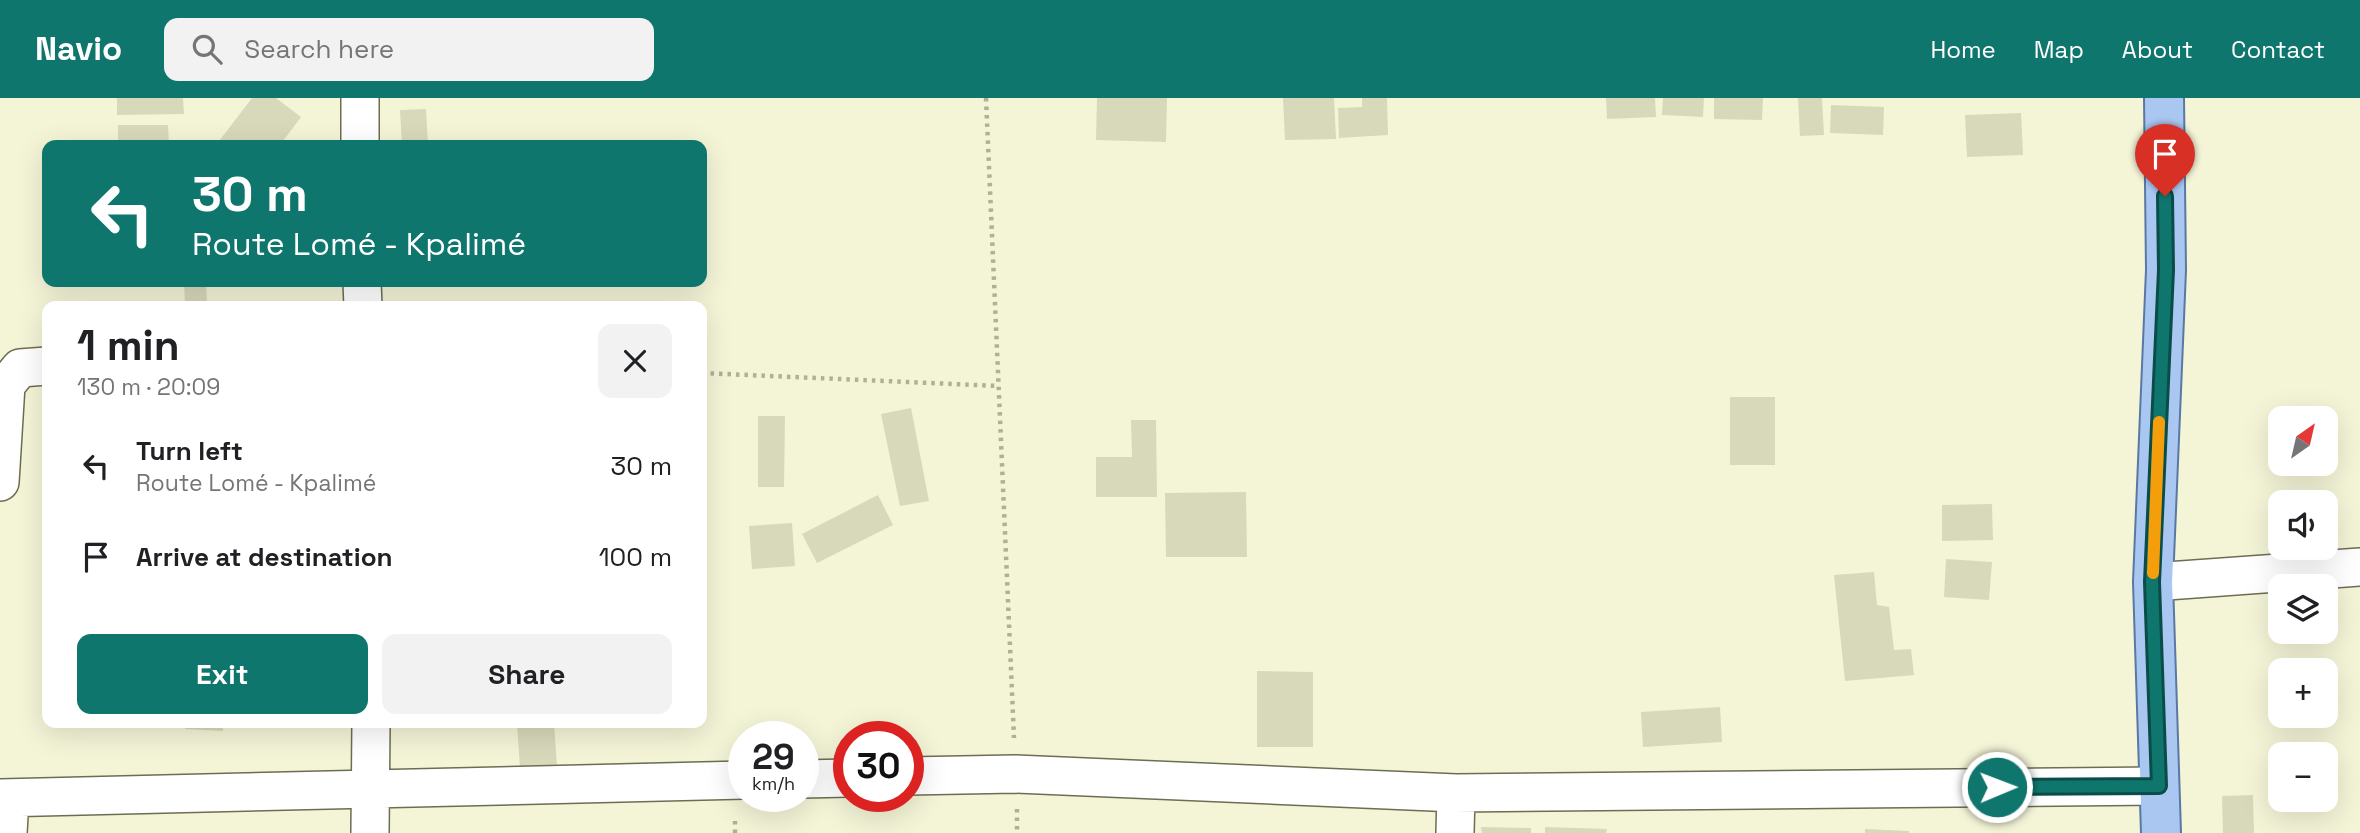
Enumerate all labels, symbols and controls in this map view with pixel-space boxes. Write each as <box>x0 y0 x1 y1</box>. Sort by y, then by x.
search box <box>164 18 654 81</box>
text: Navio <box>35 28 122 70</box>
icon: search <box>188 30 226 68</box>
text: Search here <box>244 32 394 66</box>
text: Home <box>1930 34 1996 65</box>
text: Map <box>2034 34 2084 65</box>
text: About <box>2122 34 2193 65</box>
text: Contact <box>2231 34 2325 65</box>
pin <box>2135 124 2195 196</box>
icon: arrive <box>2146 135 2184 173</box>
text: 30 m <box>192 163 308 225</box>
icon: left <box>77 168 168 259</box>
text: Route Lomé - Kpalimé <box>192 224 526 264</box>
text: 1 min <box>77 319 180 372</box>
button: close <box>598 324 672 398</box>
text: 130 m · 20:09 <box>77 372 220 402</box>
north arrow <box>2268 406 2338 476</box>
map controls <box>2268 406 2338 812</box>
text: Turn left <box>136 434 243 468</box>
icon: left <box>77 447 115 485</box>
text: 30 m <box>611 449 672 483</box>
text: Route Lomé - Kpalimé <box>136 468 376 498</box>
button: sound <box>2268 490 2338 560</box>
icon: arrive <box>77 538 115 576</box>
text: Arrive at destination <box>136 540 393 574</box>
text: 100 m <box>599 540 672 574</box>
button: layers <box>2268 574 2338 644</box>
button: Exit <box>77 634 368 714</box>
button: Share <box>382 634 672 714</box>
button: + <box>2268 658 2338 728</box>
speed limit sign: 30 <box>833 721 924 812</box>
text: 29 <box>752 735 795 779</box>
button: − <box>2268 742 2338 812</box>
position arrow <box>1960 750 2034 824</box>
text: km/h <box>752 772 795 795</box>

